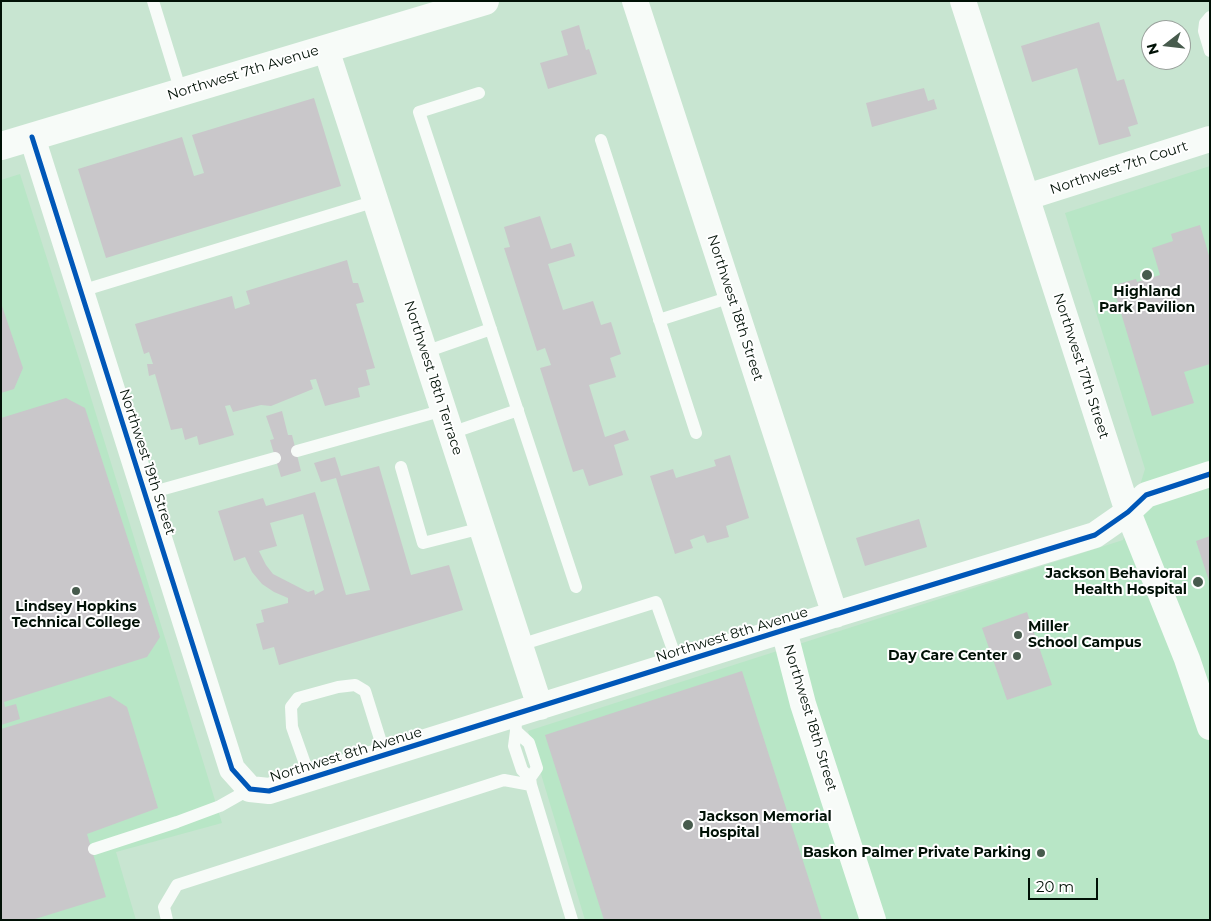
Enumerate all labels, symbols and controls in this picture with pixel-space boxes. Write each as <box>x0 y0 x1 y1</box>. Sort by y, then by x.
north arrow <box>1141 20 1191 70</box>
text: N <box>1142 41 1163 57</box>
street label: Northwest 7th Avenue <box>165 42 321 104</box>
street label: Northwest 7th Court <box>1048 138 1190 198</box>
street label: Northwest 18th Street <box>703 233 767 383</box>
marker: Highland Park Pavilion <box>1140 268 1154 282</box>
place label: Highland Park Pavilion <box>1099 284 1195 316</box>
street label: Northwest 17th Street <box>1050 291 1112 441</box>
street label: Northwest 18th Terrace <box>400 299 466 457</box>
street label: Northwest 19th Street <box>115 387 179 537</box>
place label: Jackson Behavioral Health Hospital <box>1046 566 1187 598</box>
marker: Jackson Behavioral Health Hospital <box>1191 575 1205 589</box>
marker: Lindsey Hopkins Technical College <box>70 585 82 597</box>
place label: Lindsey Hopkins Technical College <box>12 599 140 632</box>
street label: Northwest 8th Avenue <box>654 604 810 666</box>
place label: Miller School Campus <box>1028 619 1142 652</box>
marker: Miller School Campus <box>1012 629 1024 641</box>
street label: Northwest 18th Street <box>780 642 840 794</box>
place label: Day Care Center <box>888 648 1007 664</box>
marker: Day Care Center <box>1011 650 1023 662</box>
street label: Northwest 8th Avenue <box>268 724 424 786</box>
place label: Jackson Memorial Hospital <box>699 809 832 842</box>
marker: Jackson Memorial Hospital <box>681 818 695 832</box>
place label: Baskon Palmer Private Parking <box>803 845 1031 861</box>
marker: Baskon Palmer Private Parking <box>1035 847 1047 859</box>
scale bar <box>1031 868 1101 900</box>
text: 20 m <box>1036 877 1074 896</box>

